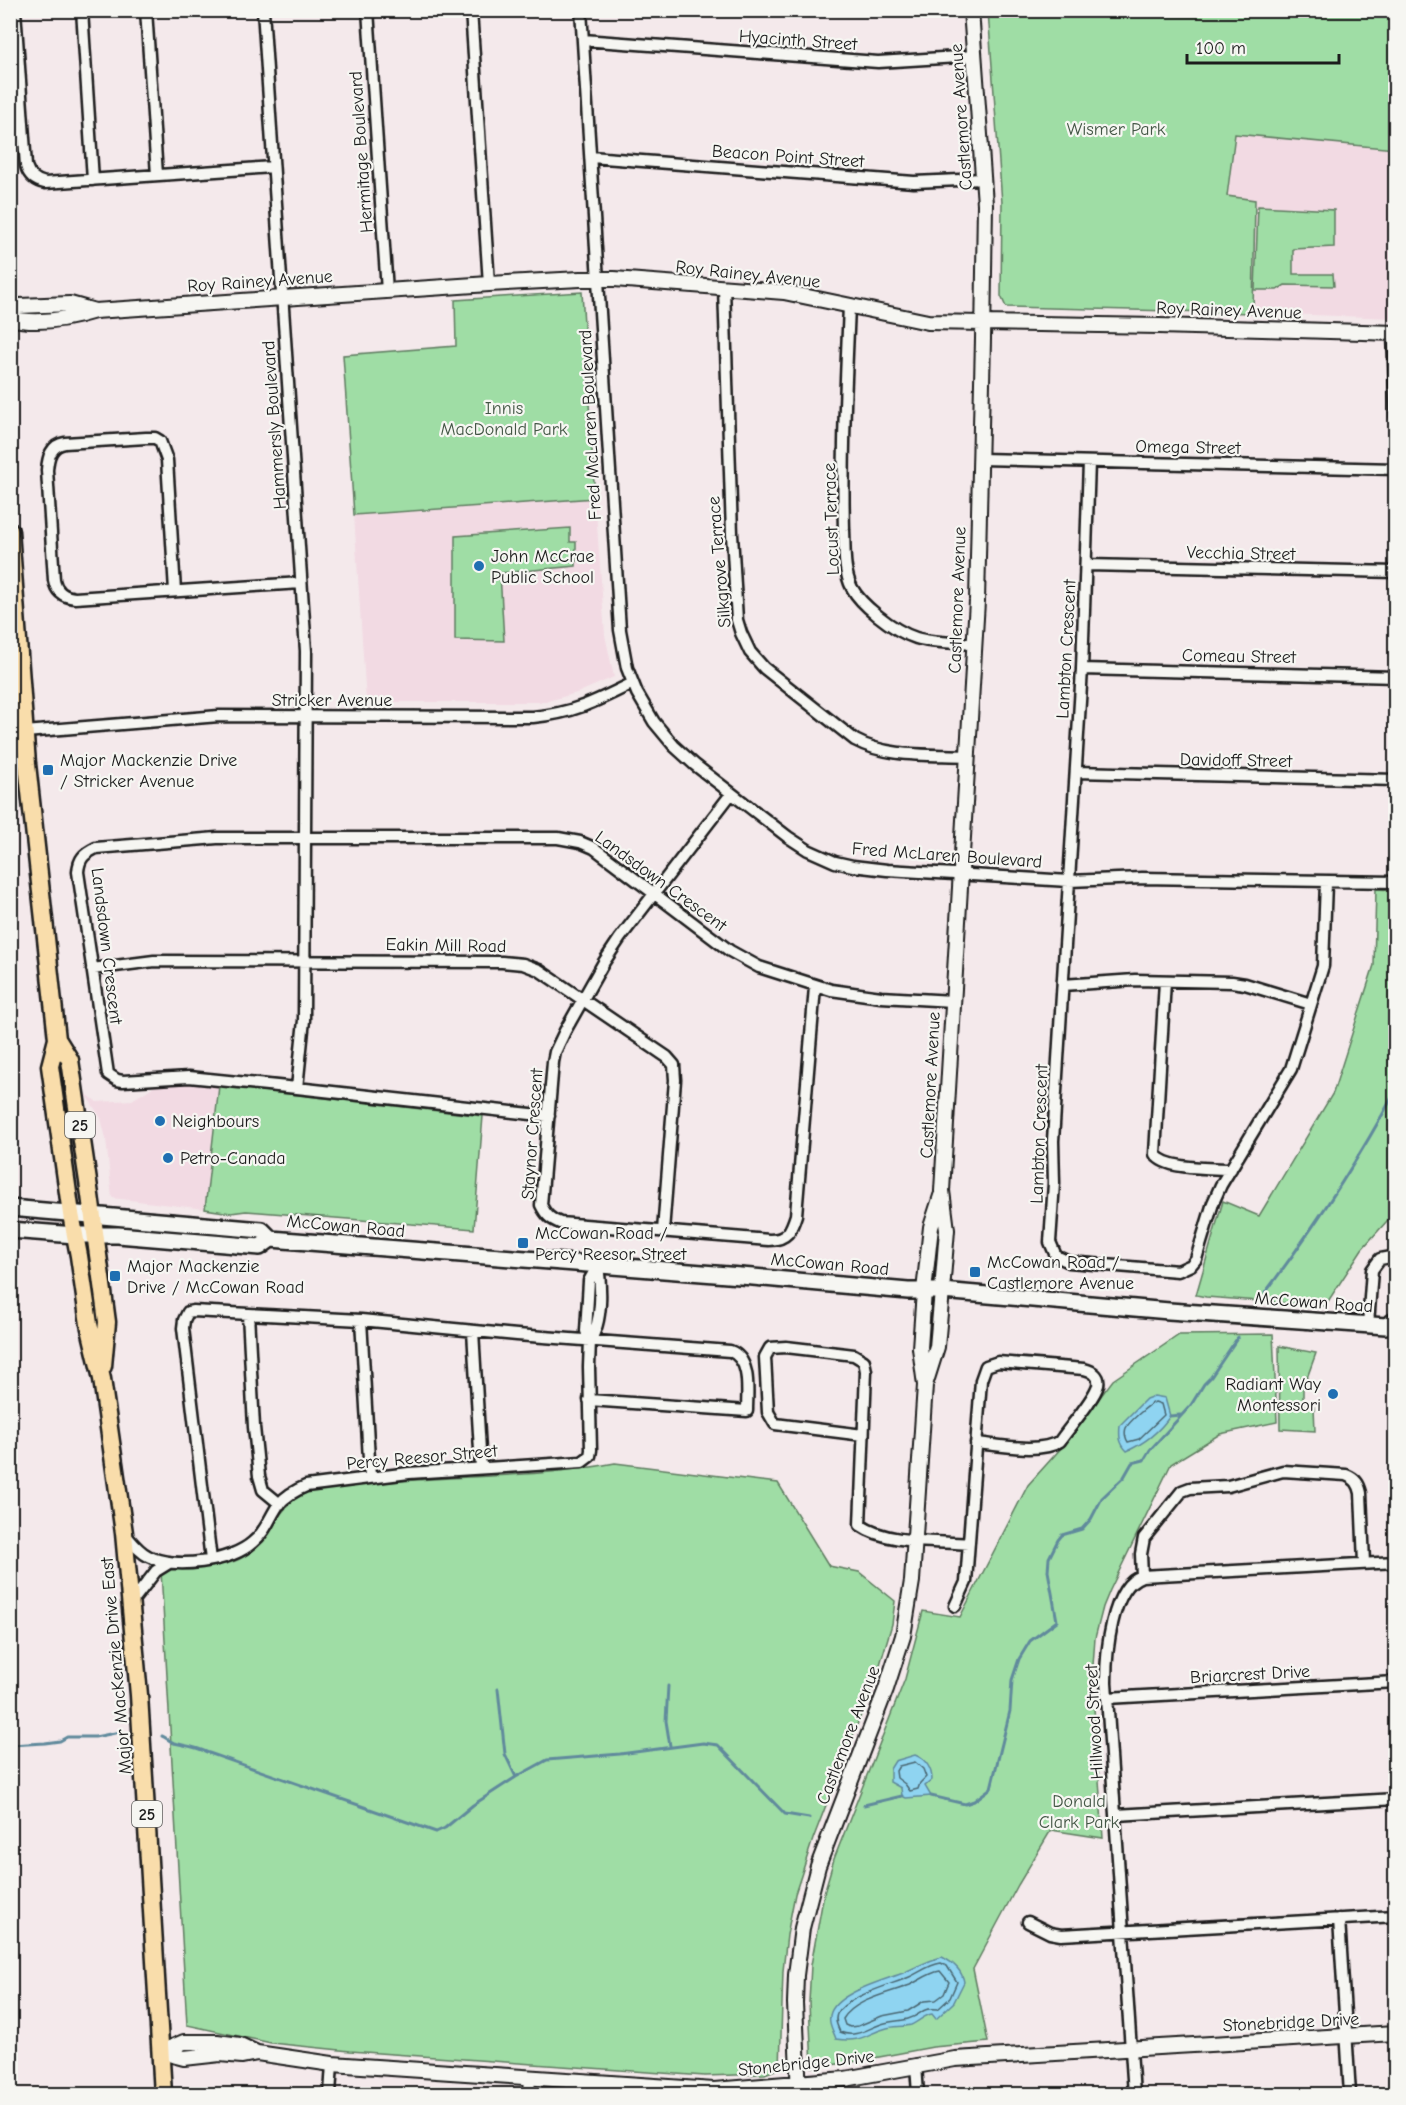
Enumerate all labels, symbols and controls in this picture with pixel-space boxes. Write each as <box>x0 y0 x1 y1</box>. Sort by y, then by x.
street label: Hyacinth Street <box>738 26 859 55</box>
scale bar <box>1187 27 1338 65</box>
text: 100 m <box>1196 38 1246 59</box>
street label: Castlemore Avenue <box>946 43 977 191</box>
street label: Hermitage Boulevard <box>345 70 378 234</box>
park label: Wismer Park <box>1067 119 1166 140</box>
street label: Beacon Point Street <box>711 141 866 172</box>
street label: Roy Rainey Avenue <box>674 256 822 293</box>
street label: Roy Rainey Avenue <box>187 266 333 297</box>
street label: Roy Rainey Avenue <box>1156 297 1302 324</box>
street label: Fred McLaren Boulevard <box>575 329 606 521</box>
street label: Hammersly Boulevard <box>258 340 291 510</box>
park label: Innis MacDonald Park <box>440 398 568 440</box>
street label: Omega Street <box>1135 436 1242 459</box>
street label: Locust Terrace <box>819 462 844 576</box>
street label: Silkgrove Terrace <box>703 495 736 629</box>
street label: Castlemore Avenue <box>944 526 971 674</box>
street label: Vecchia Street <box>1186 542 1297 565</box>
place label: John McCrae Public School <box>491 546 594 588</box>
marker: John McCrae Public School <box>472 559 486 573</box>
street label: Lambton Crescent <box>1052 578 1081 719</box>
street label: Comeau Street <box>1182 645 1297 668</box>
street label: Stricker Avenue <box>272 690 392 711</box>
street label: Davidoff Street <box>1180 749 1293 772</box>
place label: Major Mackenzie Drive / Stricker Avenue <box>60 750 237 792</box>
marker: Major Mackenzie Drive / Stricker Avenue <box>41 763 55 777</box>
street label: Landsdown Crescent <box>591 827 731 937</box>
street label: Fred McLaren Boulevard <box>851 838 1043 873</box>
street label: Landsdown Crescent <box>86 867 127 1026</box>
street label: Eakin Mill Road <box>385 934 507 957</box>
street label: Castlemore Avenue <box>916 1011 945 1159</box>
street label: Lambton Crescent <box>1027 1063 1052 1204</box>
street label: Staynor Crescent <box>517 1067 548 1200</box>
place label: Neighbours <box>172 1111 259 1132</box>
road number: 25 <box>65 1112 95 1138</box>
marker: Neighbours <box>153 1114 167 1128</box>
place label: Petro-Canada <box>180 1148 286 1169</box>
marker: Petro-Canada <box>161 1151 175 1165</box>
street label: McCowan Road <box>286 1211 406 1242</box>
place label: McCowan Road / Percy Reesor Street <box>535 1223 687 1265</box>
marker: McCowan Road / Percy Reesor Street <box>516 1236 530 1250</box>
street label: McCowan Road <box>770 1249 890 1280</box>
place label: McCowan Road / Castlemore Avenue <box>987 1252 1134 1294</box>
place label: Major Mackenzie Drive / McCowan Road <box>127 1256 304 1298</box>
marker: McCowan Road / Castlemore Avenue <box>968 1265 982 1279</box>
marker: Major Mackenzie Drive / McCowan Road <box>108 1269 122 1283</box>
street label: McCowan Road <box>1254 1288 1374 1317</box>
place label: Radiant Way Montessori <box>1225 1374 1322 1416</box>
marker: Radiant Way Montessori <box>1326 1387 1340 1401</box>
street label: Percy Reesor Street <box>346 1440 499 1475</box>
street label: Major MacKenzie Drive East <box>96 1556 136 1775</box>
street label: Briarcrest Drive <box>1189 1661 1311 1688</box>
street label: Castlemore Avenue <box>812 1663 885 1808</box>
street label: Hillwood Street <box>1081 1663 1108 1780</box>
park label: Donald Clark Park <box>1039 1791 1120 1833</box>
road number: 25 <box>132 1801 162 1827</box>
street label: Stonebridge Drive <box>1222 2008 1360 2037</box>
street label: Stonebridge Drive <box>737 2046 875 2081</box>

